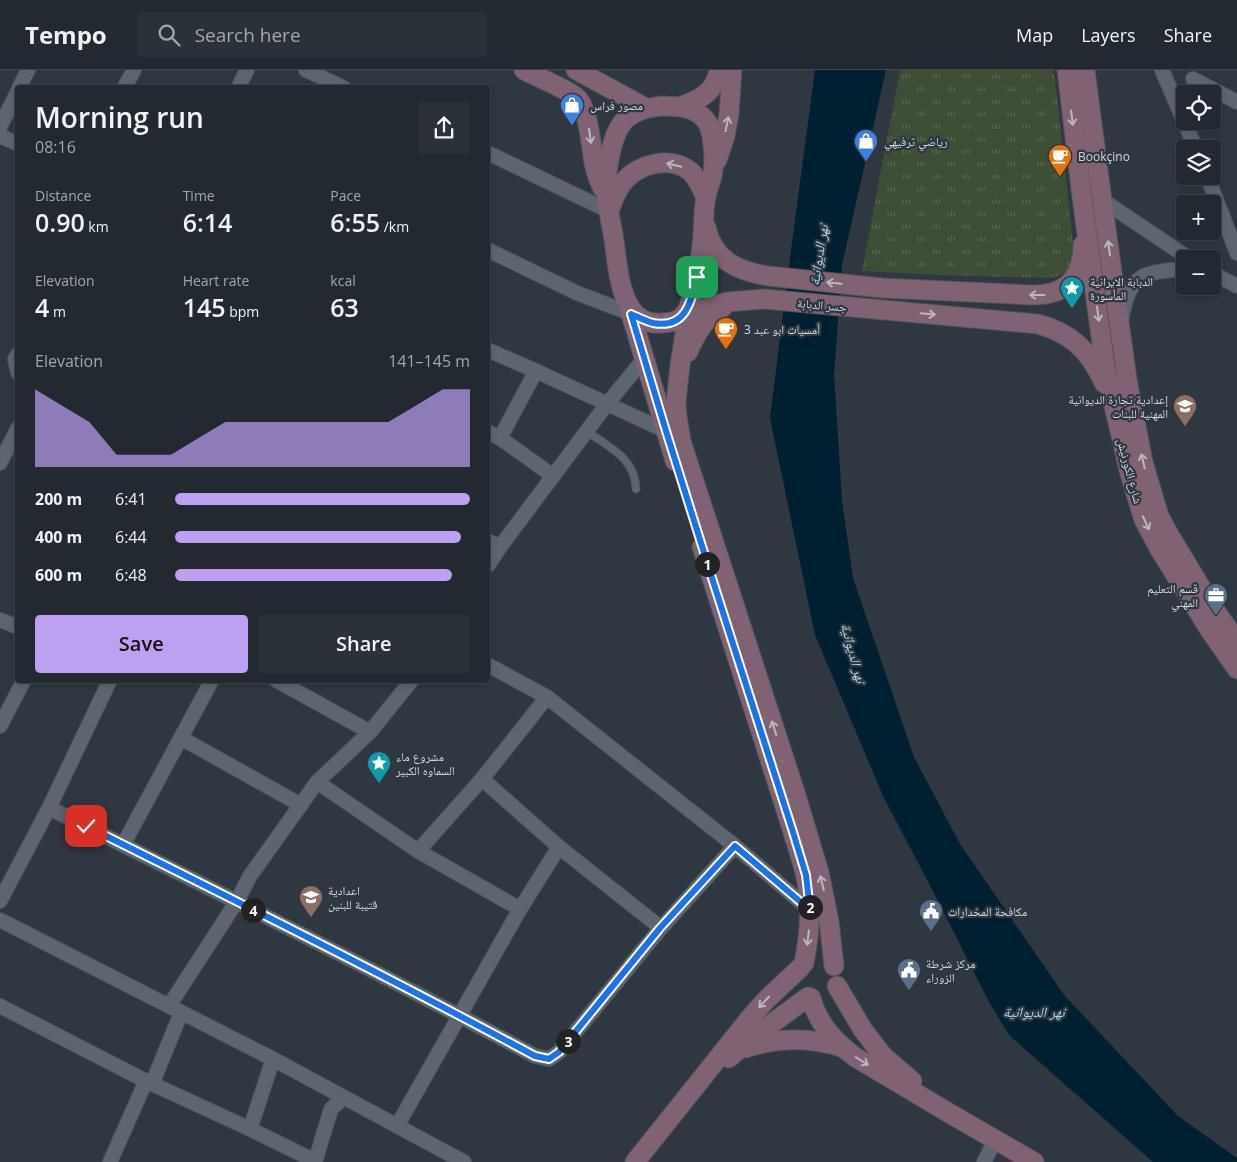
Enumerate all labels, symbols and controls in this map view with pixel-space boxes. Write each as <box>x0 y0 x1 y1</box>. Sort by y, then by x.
search box <box>137 12 487 57</box>
text: Tempo <box>25 18 107 51</box>
icon: search <box>155 21 183 49</box>
text: Search here <box>195 22 301 48</box>
text: Map <box>1016 23 1053 47</box>
text: Layers <box>1081 23 1136 47</box>
text: Share <box>1164 23 1212 47</box>
map controls <box>1176 85 1221 295</box>
button: locate <box>1176 85 1221 130</box>
shop icon: مصور فراس <box>559 92 585 126</box>
place label: مصور فراس <box>590 97 643 114</box>
text: Morning run <box>35 98 204 136</box>
button: share <box>418 102 470 154</box>
one-way arrow <box>1067 110 1077 126</box>
one-way arrow <box>723 117 733 133</box>
one-way arrow <box>585 128 595 144</box>
shop icon: رياضي ترفيهي <box>853 128 879 162</box>
place label: رياضي ترفيهي <box>884 133 948 152</box>
text: 08:16 <box>35 136 76 158</box>
button: layers <box>1176 140 1221 185</box>
cafe icon: Bookçino <box>1047 143 1073 177</box>
place label: Bookçino <box>1078 148 1130 165</box>
one-way arrow <box>666 159 682 169</box>
text: Distance <box>35 186 91 205</box>
text: Time <box>183 186 215 205</box>
text: Pace <box>330 186 361 205</box>
button: + <box>1176 195 1221 240</box>
text: 0.90 <box>35 205 85 239</box>
text: 6:14 <box>183 205 232 239</box>
text: 6:55 <box>330 205 380 239</box>
text: km <box>85 217 109 236</box>
text: /km <box>380 217 409 236</box>
water label: نهر الديوانية <box>804 221 833 287</box>
one-way arrow <box>1104 241 1114 257</box>
button: − <box>1176 250 1221 295</box>
pin <box>676 256 718 298</box>
icon: arrive <box>683 263 711 291</box>
text: Elevation <box>35 271 94 290</box>
text: Heart rate <box>183 271 249 290</box>
text: kcal <box>330 271 356 290</box>
place label: الدبابة الايرانية المأسورة <box>1090 273 1153 304</box>
place icon: الدبابة الايرانية المأسورة <box>1059 275 1085 309</box>
one-way arrow <box>826 278 842 288</box>
text: 4 <box>35 290 49 324</box>
text: 145 <box>183 290 226 324</box>
text: 63 <box>330 290 359 324</box>
one-way arrow <box>1029 290 1045 300</box>
street label: جسر الدبابة <box>797 294 848 316</box>
text: m <box>49 302 66 321</box>
text: bpm <box>226 302 259 321</box>
one-way arrow <box>1093 306 1103 322</box>
one-way arrow <box>920 310 936 319</box>
cafe icon: أمسيات ابو عبد 3 <box>713 316 739 350</box>
place label: أمسيات ابو عبد 3 <box>744 321 820 338</box>
text: Elevation <box>35 350 103 372</box>
text: 141–145 m <box>388 350 470 372</box>
place label: إعدادية تجارة الديوانية المهنية للبنات <box>1068 391 1168 422</box>
school or university icon: إعدادية تجارة الديوانية المهنية للبنات <box>1172 393 1198 427</box>
street label: شارع الكورنيش <box>1113 436 1147 506</box>
one-way arrow <box>1138 453 1147 469</box>
text: 200 m <box>35 488 82 510</box>
text: 6:41 <box>115 488 147 510</box>
one-way arrow <box>1142 515 1151 530</box>
text: 400 m <box>35 526 82 548</box>
text: 6:44 <box>115 526 147 548</box>
pin: 1 <box>694 552 720 576</box>
text: 1 <box>703 555 712 574</box>
text: 600 m <box>35 564 82 586</box>
text: 6:48 <box>115 564 147 586</box>
place label: قسم التعليم المهني <box>1147 580 1198 613</box>
office icon: قسم التعليم المهني <box>1203 582 1229 616</box>
button: Save <box>35 615 248 673</box>
button: Share <box>258 615 470 673</box>
water label: نهر الديوانية <box>837 621 872 687</box>
one-way arrow <box>769 720 779 736</box>
place label: مشروع ماء السماوه الكبير <box>395 748 455 779</box>
place icon: مشروع ماء السماوه الكبير <box>366 750 392 784</box>
pin <box>65 805 107 847</box>
icon: check <box>72 812 100 840</box>
one-way arrow <box>817 876 826 892</box>
place label: اعدادية قتيبة للبنين <box>328 882 378 913</box>
school or university icon: اعدادية قتيبة للبنين <box>298 884 324 918</box>
pin: 2 <box>798 894 822 920</box>
pin: 4 <box>240 898 266 922</box>
text: 2 <box>806 898 815 917</box>
public building icon: مكافحة المخدارات <box>918 898 944 932</box>
text: 4 <box>249 901 258 920</box>
place label: مكافحة المخدارات <box>948 903 1027 920</box>
one-way arrow <box>803 929 813 945</box>
place label: مركز شرطة الزوراء <box>926 955 975 986</box>
public building icon: مركز شرطة الزوراء <box>896 957 922 991</box>
one-way arrow <box>758 996 770 1008</box>
water label: نهر الديوانية <box>1003 1002 1067 1021</box>
pin: 3 <box>556 1028 580 1054</box>
text: 3 <box>564 1032 573 1051</box>
one-way arrow <box>855 1056 869 1067</box>

